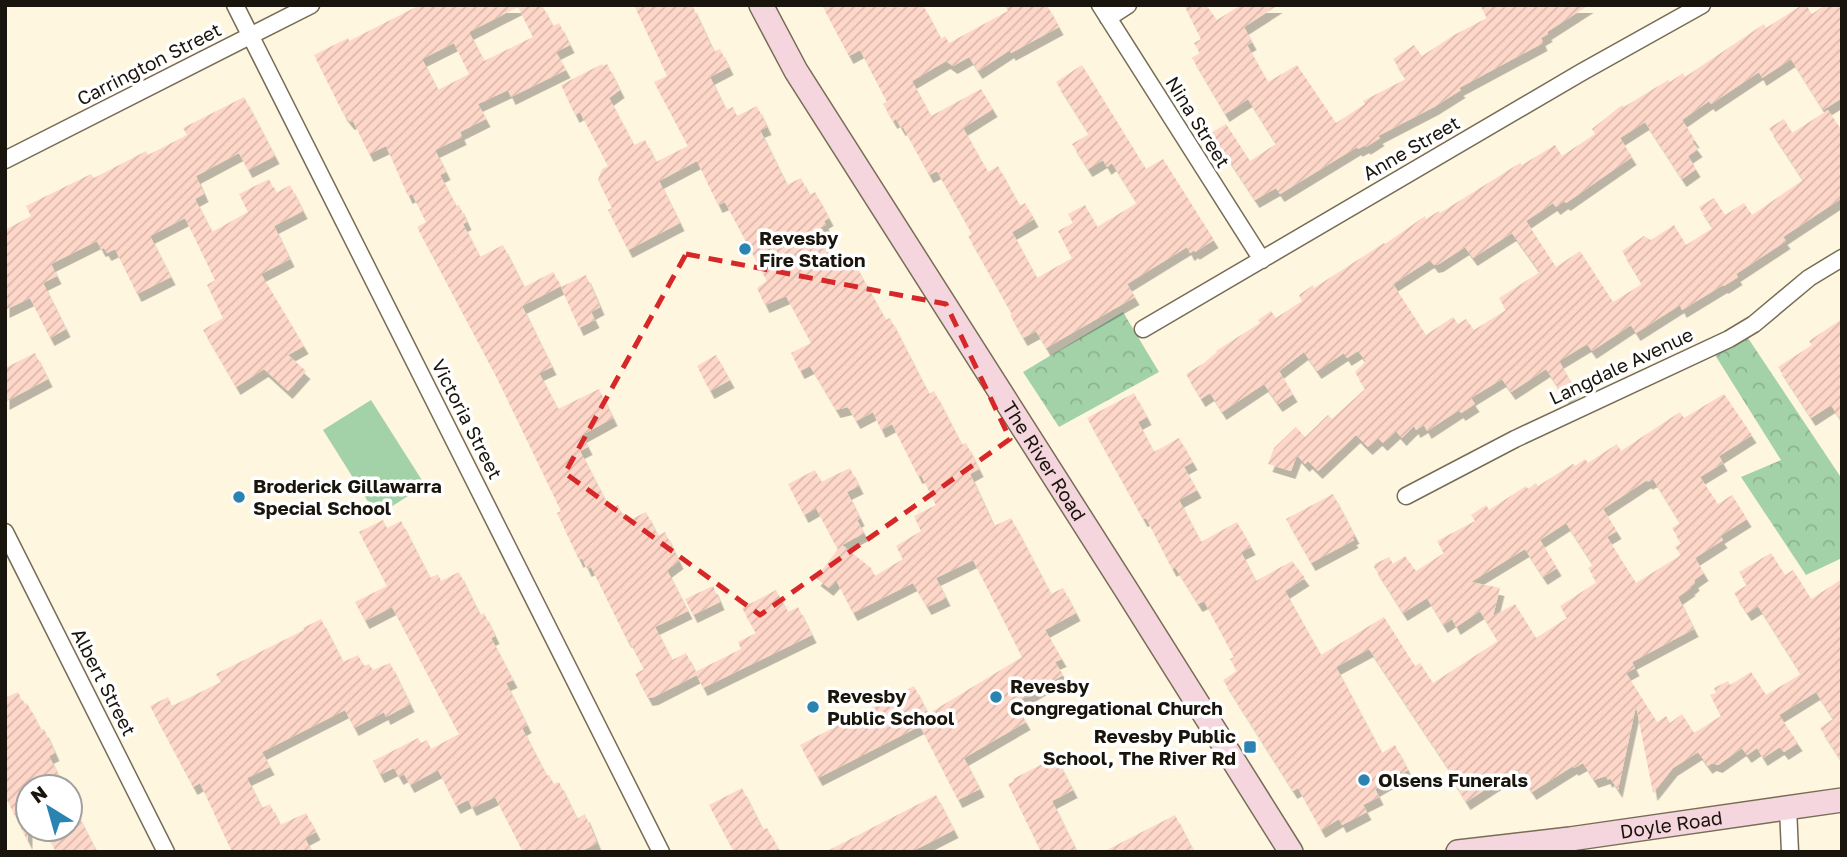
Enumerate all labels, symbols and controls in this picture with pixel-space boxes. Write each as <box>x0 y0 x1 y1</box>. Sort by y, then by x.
street label: Carrington Street <box>73 17 225 110</box>
street label: Nina Street <box>1161 72 1235 171</box>
street label: Anne Street <box>1358 111 1463 185</box>
place label: Revesby Fire Station <box>759 226 865 271</box>
marker: Revesby Fire Station <box>737 241 753 257</box>
street label: Langdale Avenue <box>1545 322 1696 409</box>
street label: Victoria Street <box>427 355 508 483</box>
street label: The River Road <box>998 397 1091 525</box>
place label: Broderick Gillawarra Special School <box>253 474 442 519</box>
marker: Broderick Gillawarra Special School <box>231 489 247 505</box>
street label: Albert Street <box>68 624 141 739</box>
place label: Revesby Congregational Church <box>1010 674 1223 719</box>
place label: Revesby Public School <box>827 684 954 729</box>
marker: Revesby Congregational Church <box>988 689 1004 705</box>
marker: Revesby Public School <box>805 699 821 715</box>
place label: Revesby Public School, The River Rd <box>1043 724 1236 769</box>
marker: Revesby Public School, The River Rd <box>1242 739 1258 755</box>
place label: Olsens Funerals <box>1378 768 1529 791</box>
marker: Olsens Funerals <box>1356 772 1372 788</box>
north arrow <box>14 773 84 843</box>
text: N <box>26 780 51 808</box>
street label: Doyle Road <box>1618 805 1724 843</box>

